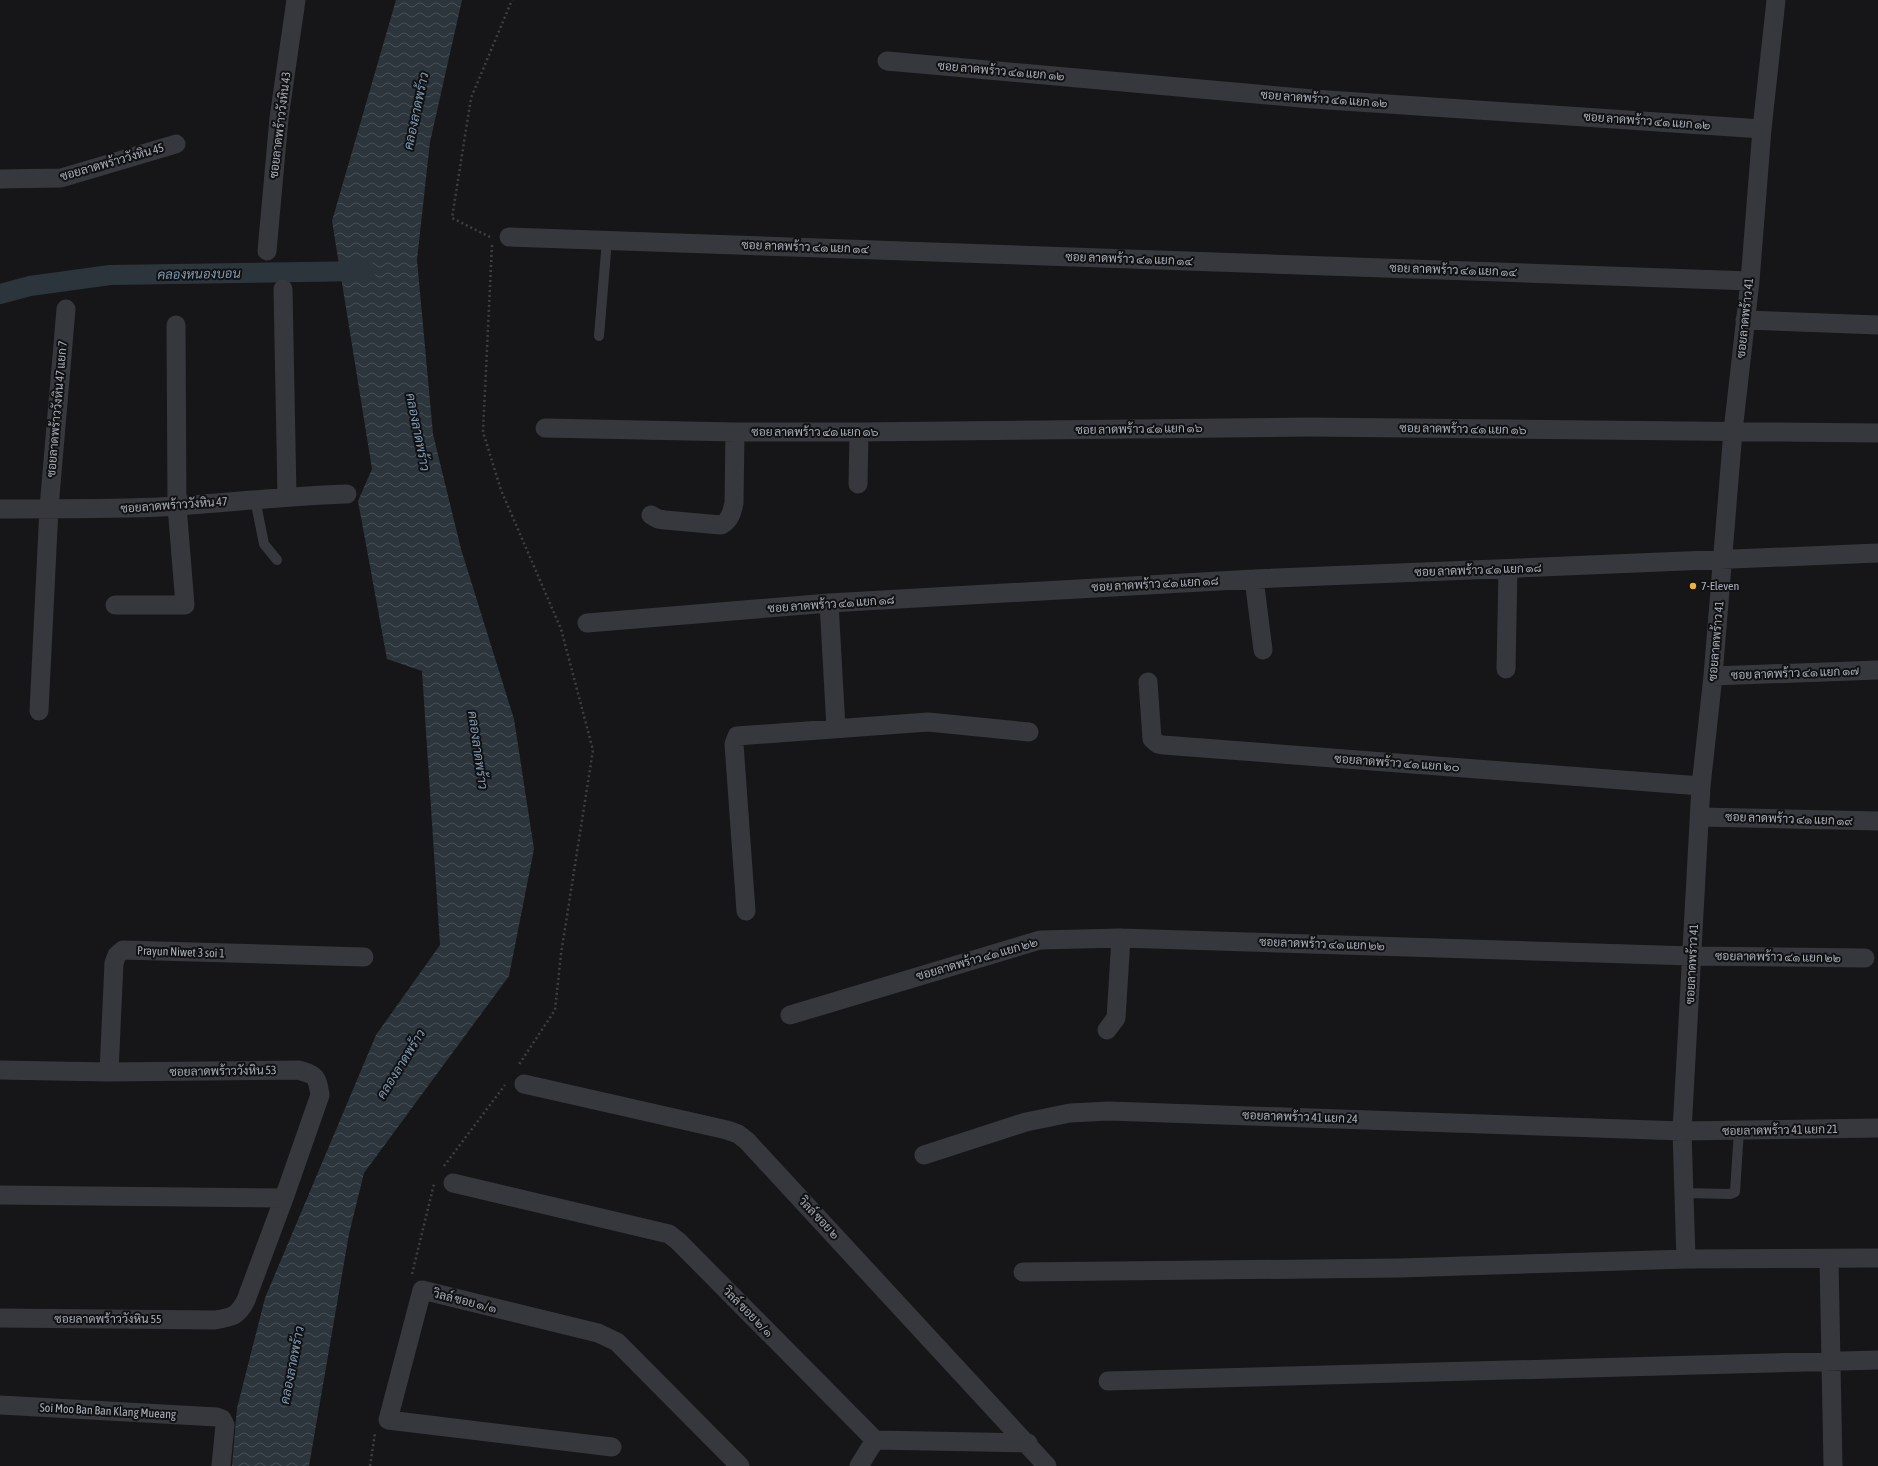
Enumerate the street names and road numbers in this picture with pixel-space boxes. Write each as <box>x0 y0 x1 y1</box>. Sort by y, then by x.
street label: ซอย ลาดพร้าว ๔๑ แยก ๑๒ <box>937 58 1065 84</box>
street label: ซอยลาดพร้าววังหิน 43 <box>267 71 293 179</box>
street label: ซอย ลาดพร้าว ๔๑ แยก ๑๒ <box>1260 88 1388 110</box>
street label: ซอย ลาดพร้าว ๔๑ แยก ๑๒ <box>1583 110 1711 132</box>
street label: ซอยลาดพร้าววังหิน 45 <box>58 140 166 184</box>
street label: ซอย ลาดพร้าว ๔๑ แยก ๑๔ <box>741 238 870 256</box>
street label: ซอย ลาดพร้าว ๔๑ แยก ๑๔ <box>1065 250 1194 268</box>
street label: ซอย ลาดพร้าว ๔๑ แยก ๑๔ <box>1389 261 1518 279</box>
street label: ซอยลาดพร้าว 41 <box>1734 277 1756 359</box>
street label: ซอยลาดพร้าววังหิน 47 แยก 7 <box>44 340 70 478</box>
street label: ซอย ลาดพร้าว ๔๑ แยก ๑๖ <box>1075 421 1203 437</box>
street label: ซอย ลาดพร้าว ๔๑ แยก ๑๖ <box>1399 421 1527 437</box>
street label: ซอย ลาดพร้าว ๔๑ แยก ๑๖ <box>751 425 879 439</box>
street label: ซอยลาดพร้าววังหิน 47 <box>120 494 228 516</box>
street label: ซอย ลาดพร้าว ๔๑ แยก ๑๘ <box>1414 561 1542 579</box>
street label: ซอย ลาดพร้าว ๔๑ แยก ๑๘ <box>1091 574 1219 594</box>
street label: ซอย ลาดพร้าว ๔๑ แยก ๑๘ <box>767 593 895 615</box>
street label: ซอยลาดพร้าว 41 <box>1706 600 1727 682</box>
street label: ซอย ลาดพร้าว ๔๑ แยก ๑๗ <box>1731 664 1859 682</box>
street label: ซอยลาดพร้าว ๔๑ แยก ๒๐ <box>1334 752 1460 774</box>
street label: ซอย ลาดพร้าว ๔๑ แยก ๑๙ <box>1725 810 1853 828</box>
street label: ซอยลาดพร้าว 41 <box>1683 923 1701 1005</box>
street label: ซอยลาดพร้าว ๔๑ แยก ๒๒ <box>915 935 1039 983</box>
street label: ซอยลาดพร้าว ๔๑ แยก ๒๒ <box>1259 935 1385 953</box>
street label: Prayun Niwet 3 soi 1 <box>137 943 225 961</box>
street label: ซอยลาดพร้าว ๔๑ แยก ๒๒ <box>1715 949 1841 965</box>
street label: ซอยลาดพร้าววังหิน 53 <box>169 1063 277 1079</box>
street label: ซอยลาดพร้าว 41 แยก 24 <box>1242 1108 1358 1126</box>
street label: ซอยลาดพร้าว 41 แยก 21 <box>1722 1122 1838 1138</box>
street label: วิลล์ ซอย ๒ <box>795 1192 843 1242</box>
street label: วิลล์ ซอย ๒/๑ <box>719 1283 777 1340</box>
street label: วิลล์ ซอย ๑/๑ <box>431 1285 498 1316</box>
street label: ซอยลาดพร้าววังหิน 55 <box>54 1312 162 1326</box>
street label: Soi Moo Ban Ban Klang Mueang <box>39 1400 177 1422</box>

